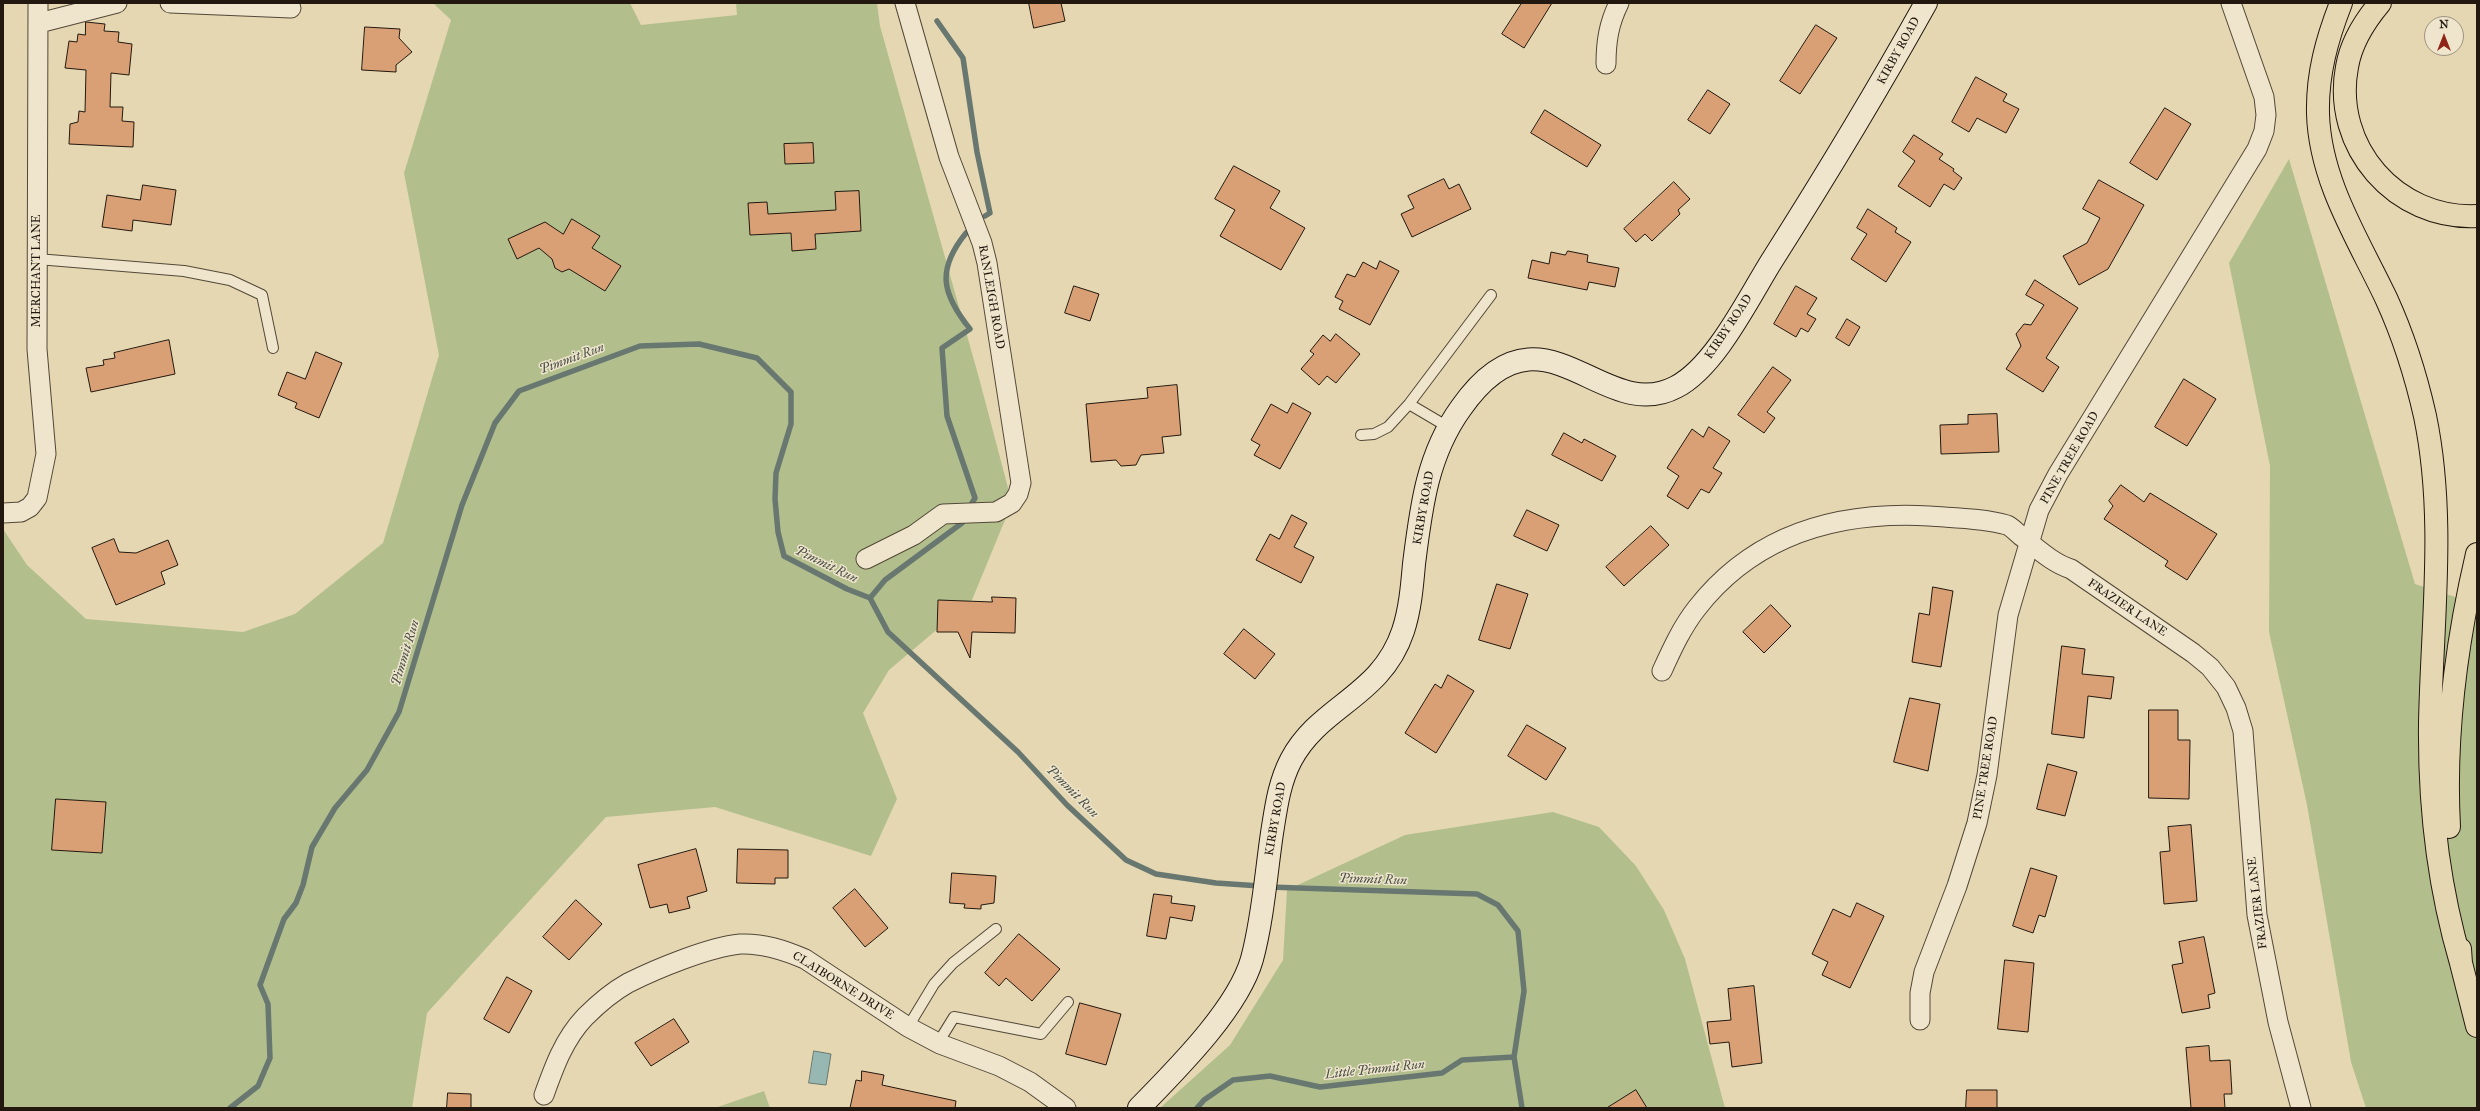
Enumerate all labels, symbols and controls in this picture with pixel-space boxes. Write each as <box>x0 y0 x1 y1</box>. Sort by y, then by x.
street label: KIRBY ROAD <box>1875 15 1923 87</box>
north arrow <box>2424 16 2464 56</box>
text: N <box>2439 18 2449 31</box>
street label: MERCHANT LANE <box>30 215 44 327</box>
street label: RANLEIGH ROAD <box>975 244 1007 350</box>
street label: KIRBY ROAD <box>1702 292 1756 362</box>
water label: Pimmit Run <box>538 340 606 378</box>
street label: PINE TREE ROAD <box>2038 409 2102 507</box>
street label: KIRBY ROAD <box>1410 470 1438 546</box>
water label: Pimmit Run <box>792 543 860 587</box>
street label: FRAZIER LANE <box>2085 576 2169 640</box>
water label: Pimmit Run <box>389 618 423 688</box>
street label: PINE TREE ROAD <box>1971 715 2001 821</box>
water label: Pimmit Run <box>1043 763 1101 821</box>
street label: KIRBY ROAD <box>1262 781 1290 857</box>
street label: FRAZIER LANE <box>2245 856 2271 950</box>
water label: Pimmit Run <box>1339 871 1407 889</box>
street label: CLAIBORNE DRIVE <box>789 949 897 1023</box>
water label: Little Pimmit Run <box>1324 1057 1426 1083</box>

